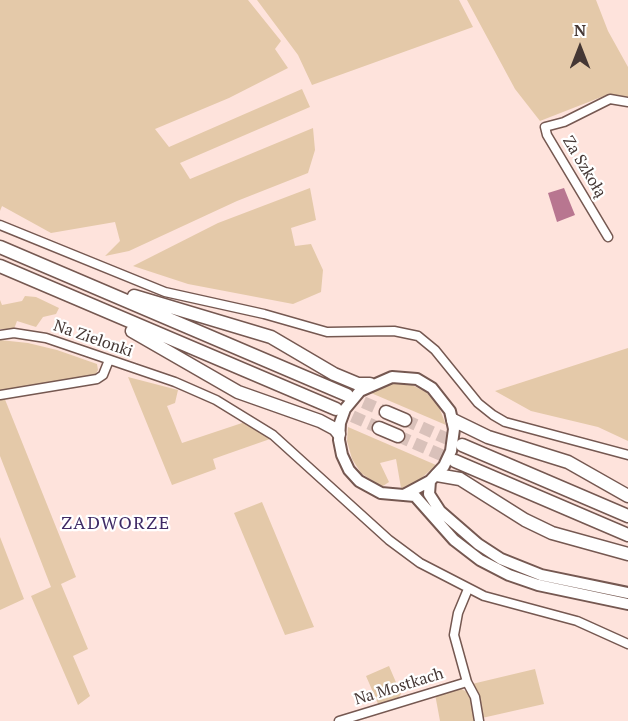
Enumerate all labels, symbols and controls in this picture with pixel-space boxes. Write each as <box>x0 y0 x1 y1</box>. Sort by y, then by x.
north arrow <box>550 18 610 78</box>
text: N <box>574 19 586 41</box>
street label: Za Szkołą <box>558 133 610 201</box>
street label: Na Zielonki <box>51 316 135 362</box>
district label: ZADWORZE <box>61 513 171 535</box>
street label: Na Mostkach <box>352 664 446 710</box>

